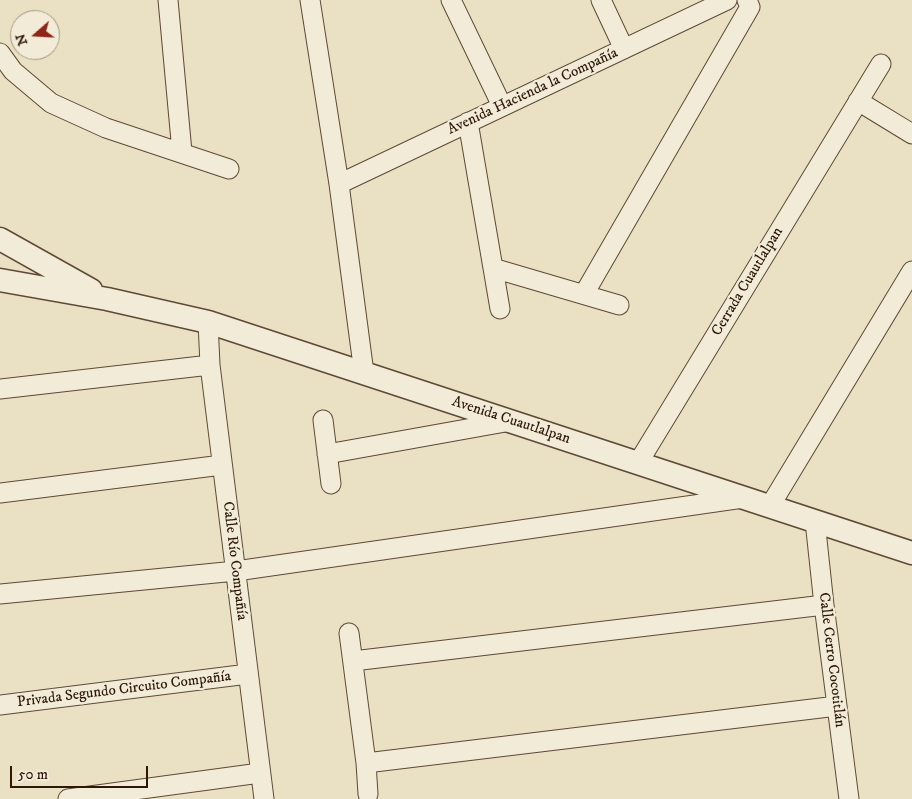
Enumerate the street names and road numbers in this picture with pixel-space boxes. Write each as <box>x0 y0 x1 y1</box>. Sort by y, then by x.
street label: Avenida Hacienda la Compañía <box>445 45 621 139</box>
street label: Cerrada Cuautlalpan <box>708 224 788 340</box>
street label: Avenida Cuautlalpan <box>449 393 573 449</box>
street label: Calle Río Compañía <box>218 501 250 621</box>
street label: Calle Cerro Cocotitlán <box>814 592 848 728</box>
street label: Privada Segundo Circuito Compañía <box>16 668 232 712</box>

